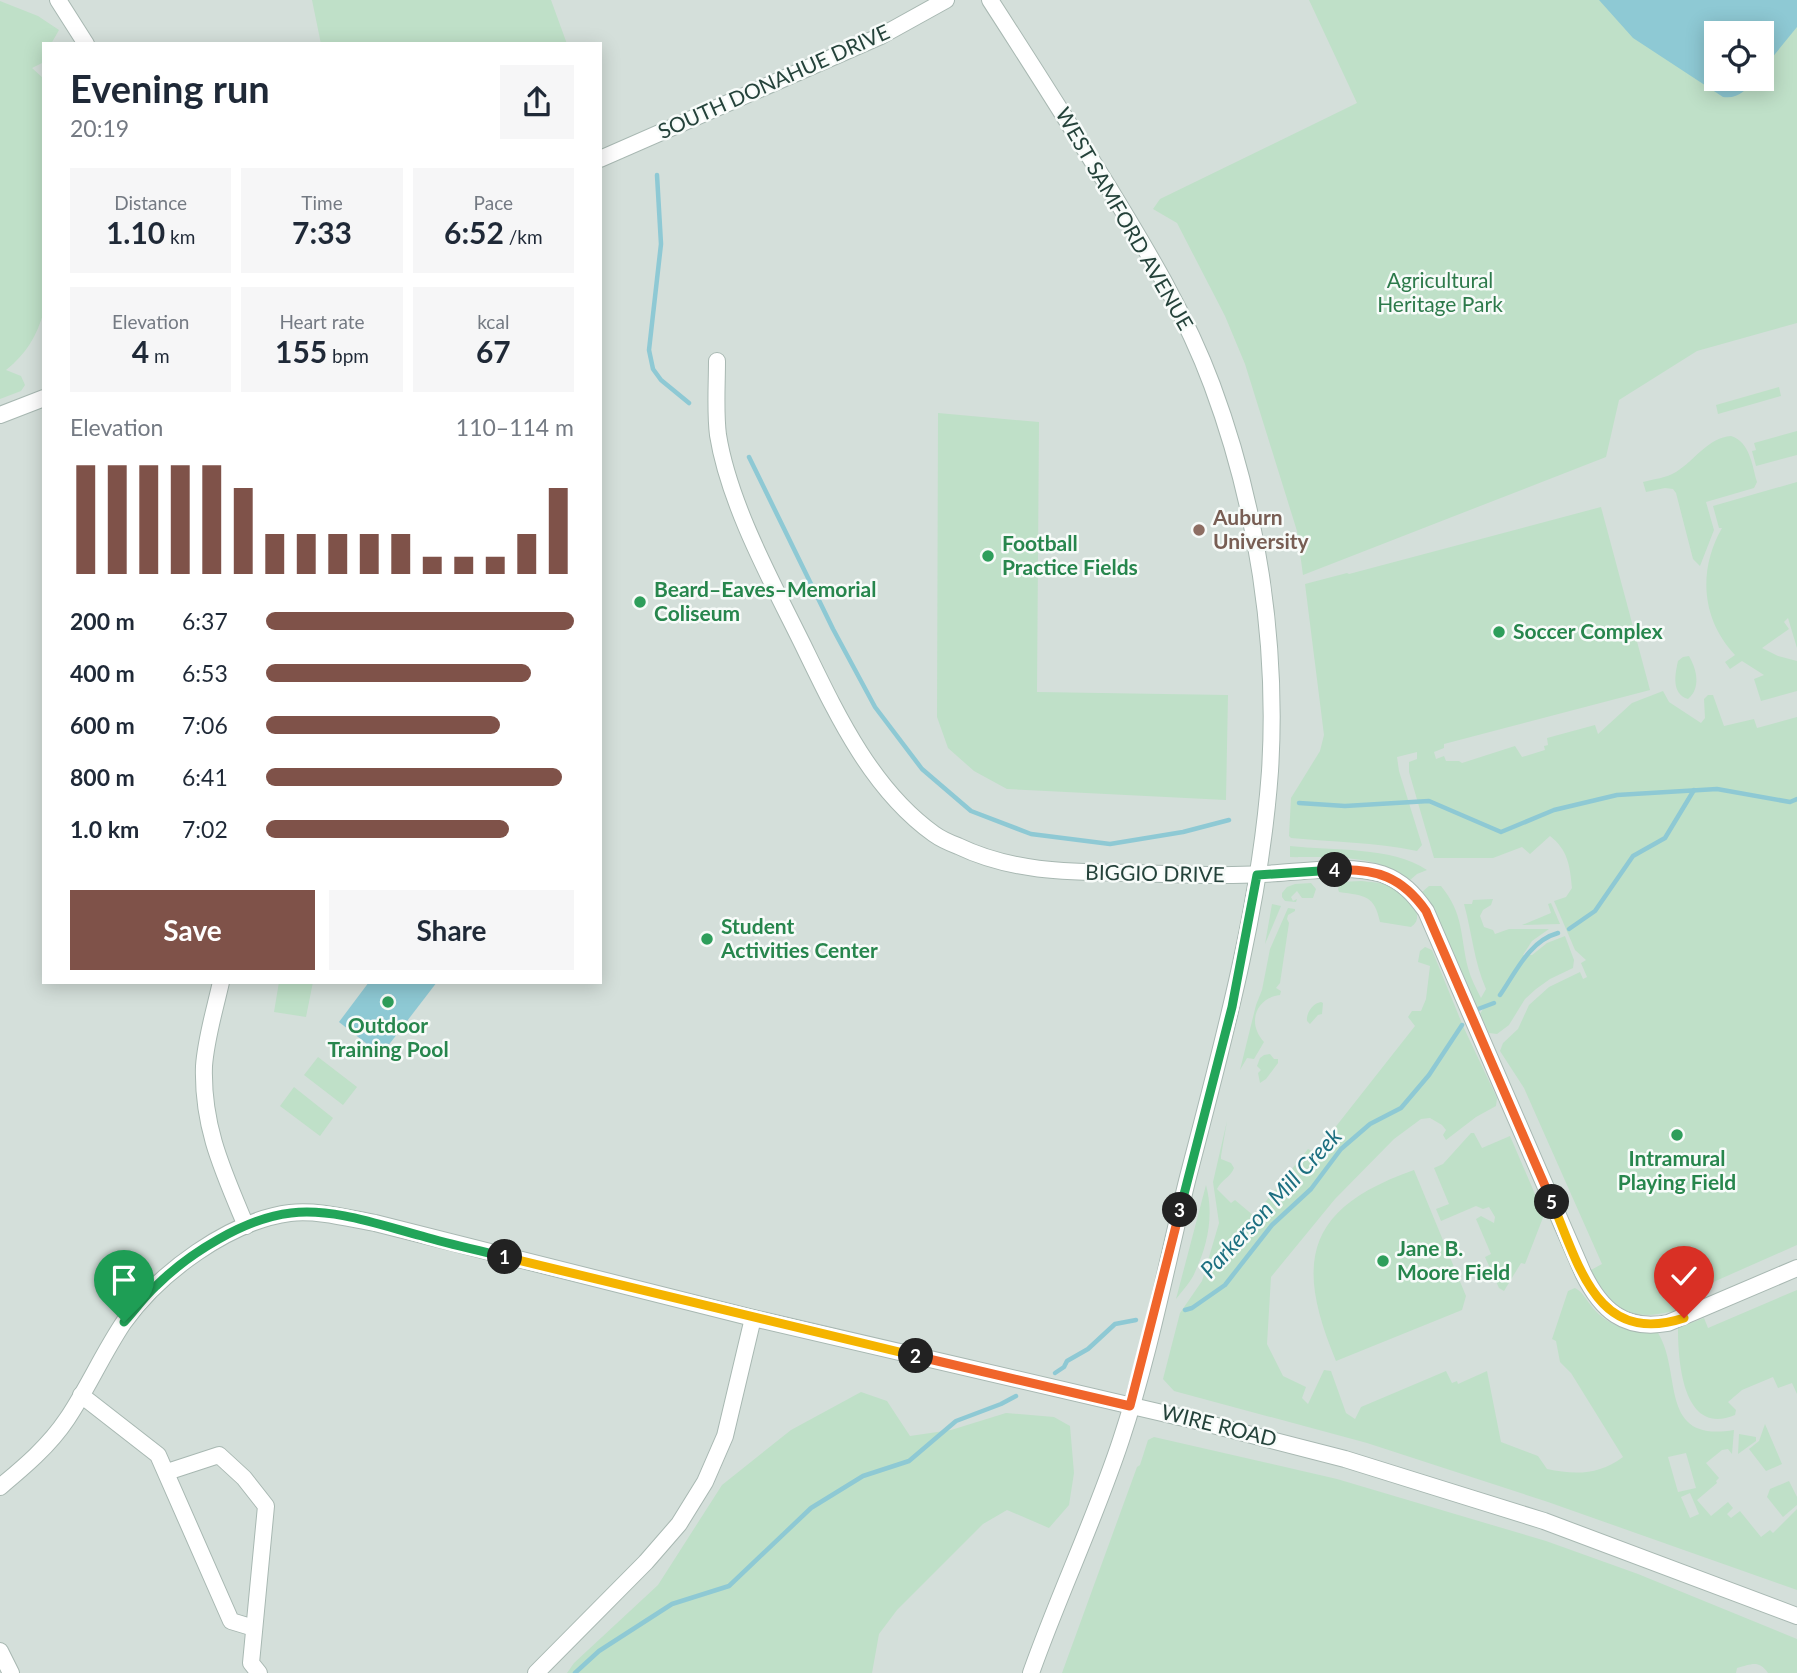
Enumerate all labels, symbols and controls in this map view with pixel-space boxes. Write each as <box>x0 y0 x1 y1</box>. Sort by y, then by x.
street label: SOUTH DONAHUE DRIVE <box>654 18 893 143</box>
map controls <box>1704 21 1774 91</box>
button: locate <box>1704 21 1774 91</box>
text: Evening run <box>70 65 270 111</box>
button: share <box>500 65 574 139</box>
street label: WEST SAMFORD AVENUE <box>1051 103 1199 334</box>
text: 20:19 <box>70 114 129 142</box>
text: Distance <box>114 191 187 214</box>
text: Time <box>301 191 343 214</box>
text: Pace <box>474 191 513 214</box>
text: 1.10 <box>106 214 165 250</box>
text: 7:33 <box>292 214 352 250</box>
text: 6:52 <box>444 214 504 250</box>
text: km <box>165 225 195 248</box>
text: /km <box>504 225 543 248</box>
park label: Agricultural Heritage Park <box>1377 267 1503 316</box>
text: Elevation <box>112 310 189 333</box>
text: Heart rate <box>279 310 365 333</box>
text: kcal <box>477 310 509 333</box>
text: 4 <box>132 333 149 369</box>
text: 155 <box>275 333 327 369</box>
text: 67 <box>476 333 511 369</box>
text: m <box>149 344 170 367</box>
text: bpm <box>327 344 369 367</box>
text: Elevation <box>70 413 163 441</box>
text: 110–114 m <box>456 413 574 441</box>
place label: Auburn University <box>1212 504 1310 553</box>
marker: Auburn University <box>1191 522 1207 538</box>
place label: Football Practice Fields <box>1002 530 1138 579</box>
marker: Football Practice Fields <box>980 548 996 564</box>
place label: Beard–Eaves–Memorial Coliseum <box>654 576 876 625</box>
marker: Beard–Eaves–Memorial Coliseum <box>632 594 648 610</box>
text: 200 m <box>70 607 135 635</box>
text: 6:37 <box>182 607 228 635</box>
place label: Soccer Complex <box>1513 618 1663 643</box>
marker: Soccer Complex <box>1491 624 1507 640</box>
text: 400 m <box>70 659 135 687</box>
text: 6:53 <box>182 659 228 687</box>
text: 600 m <box>70 711 135 739</box>
text: 7:06 <box>182 711 228 739</box>
text: 800 m <box>70 763 135 791</box>
text: 6:41 <box>182 763 228 791</box>
text: 1.0 km <box>70 815 139 843</box>
text: 7:02 <box>182 815 228 843</box>
pin: 4 <box>1318 852 1352 888</box>
text: 4 <box>1329 858 1340 881</box>
street label: BIGGIO DRIVE <box>1085 859 1225 886</box>
button: Save <box>70 890 315 970</box>
button: Share <box>329 890 574 970</box>
place label: Student Activities Center <box>720 913 878 962</box>
marker: Student Activities Center <box>699 931 715 947</box>
marker: Outdoor Training Pool <box>380 994 396 1010</box>
place label: Outdoor Training Pool <box>327 1012 449 1061</box>
water label: Parkerson Mill Creek <box>1194 1121 1348 1283</box>
marker: Intramural Playing Field <box>1669 1127 1685 1143</box>
place label: Intramural Playing Field <box>1618 1145 1736 1194</box>
pin: 5 <box>1534 1184 1570 1220</box>
text: 5 <box>1546 1190 1557 1213</box>
pin: 3 <box>1162 1192 1198 1228</box>
text: 3 <box>1174 1198 1185 1221</box>
place label: Jane B. Moore Field <box>1397 1235 1510 1284</box>
pin: 1 <box>488 1240 522 1274</box>
text: 1 <box>499 1245 510 1268</box>
pin <box>1654 1246 1714 1318</box>
pin <box>94 1250 154 1322</box>
marker: Jane B. Moore Field <box>1375 1253 1391 1269</box>
icon: check <box>1665 1257 1703 1295</box>
icon: arrive <box>105 1261 143 1299</box>
pin: 2 <box>898 1338 934 1374</box>
text: 2 <box>910 1344 921 1367</box>
street label: WIRE ROAD <box>1159 1398 1280 1451</box>

